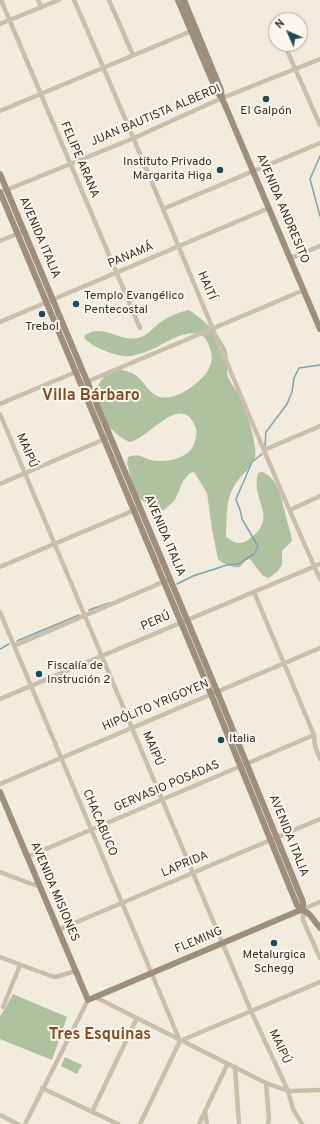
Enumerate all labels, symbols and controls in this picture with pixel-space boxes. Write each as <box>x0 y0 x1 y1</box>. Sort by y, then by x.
north arrow <box>268 12 308 52</box>
text: N <box>272 16 288 32</box>
street label: JUAN BAUTISTA ALBERDI <box>89 82 223 150</box>
marker: El Galpón <box>261 94 271 104</box>
place label: El Galpón <box>240 105 292 119</box>
street label: FELIPE ARANA <box>56 120 102 200</box>
street label: AVENIDA ANDRESITO <box>252 152 312 266</box>
place label: Instituto Privado Margarita Higa <box>123 156 212 184</box>
marker: Instituto Privado Margarita Higa <box>215 165 225 175</box>
street label: AVENIDA ITALIA <box>15 195 63 281</box>
street label: PANAMÁ <box>106 240 156 272</box>
street label: HAITÍ <box>194 269 218 303</box>
place label: Templo Evangélico Pentecostal <box>84 290 184 318</box>
marker: Templo Evangélico Pentecostal <box>71 299 81 309</box>
marker: Trebol <box>37 309 47 319</box>
place label: Trebol <box>25 321 59 335</box>
district label: Villa Bárbaro <box>42 387 140 407</box>
street label: MAIPÚ <box>12 431 40 471</box>
street label: AVENIDA ITALIA <box>140 493 188 579</box>
street label: PERÚ <box>139 609 173 635</box>
place label: Fiscalía de Instrución 2 <box>47 660 111 688</box>
marker: Fiscalía de Instrución 2 <box>34 669 44 679</box>
street label: HIPÓLITO YRIGOYEN <box>101 677 211 735</box>
street label: MAIPÚ <box>138 729 166 769</box>
place label: Italia <box>229 733 256 747</box>
marker: Italia <box>216 735 226 745</box>
street label: GERVASIO POSADAS <box>112 758 222 816</box>
street label: CHACABUCO <box>78 787 120 859</box>
street label: AVENIDA ITALIA <box>265 793 311 879</box>
street label: AVENIDA MISIONES <box>26 840 82 944</box>
street label: LAPRIDA <box>159 849 211 881</box>
street label: FLEMING <box>173 925 225 957</box>
marker: Metalurgica Schegg <box>269 938 279 948</box>
place label: Metalurgica Schegg <box>242 949 306 977</box>
district label: Tres Esquinas <box>49 1026 151 1046</box>
street label: MAIPÚ <box>265 1027 293 1067</box>

